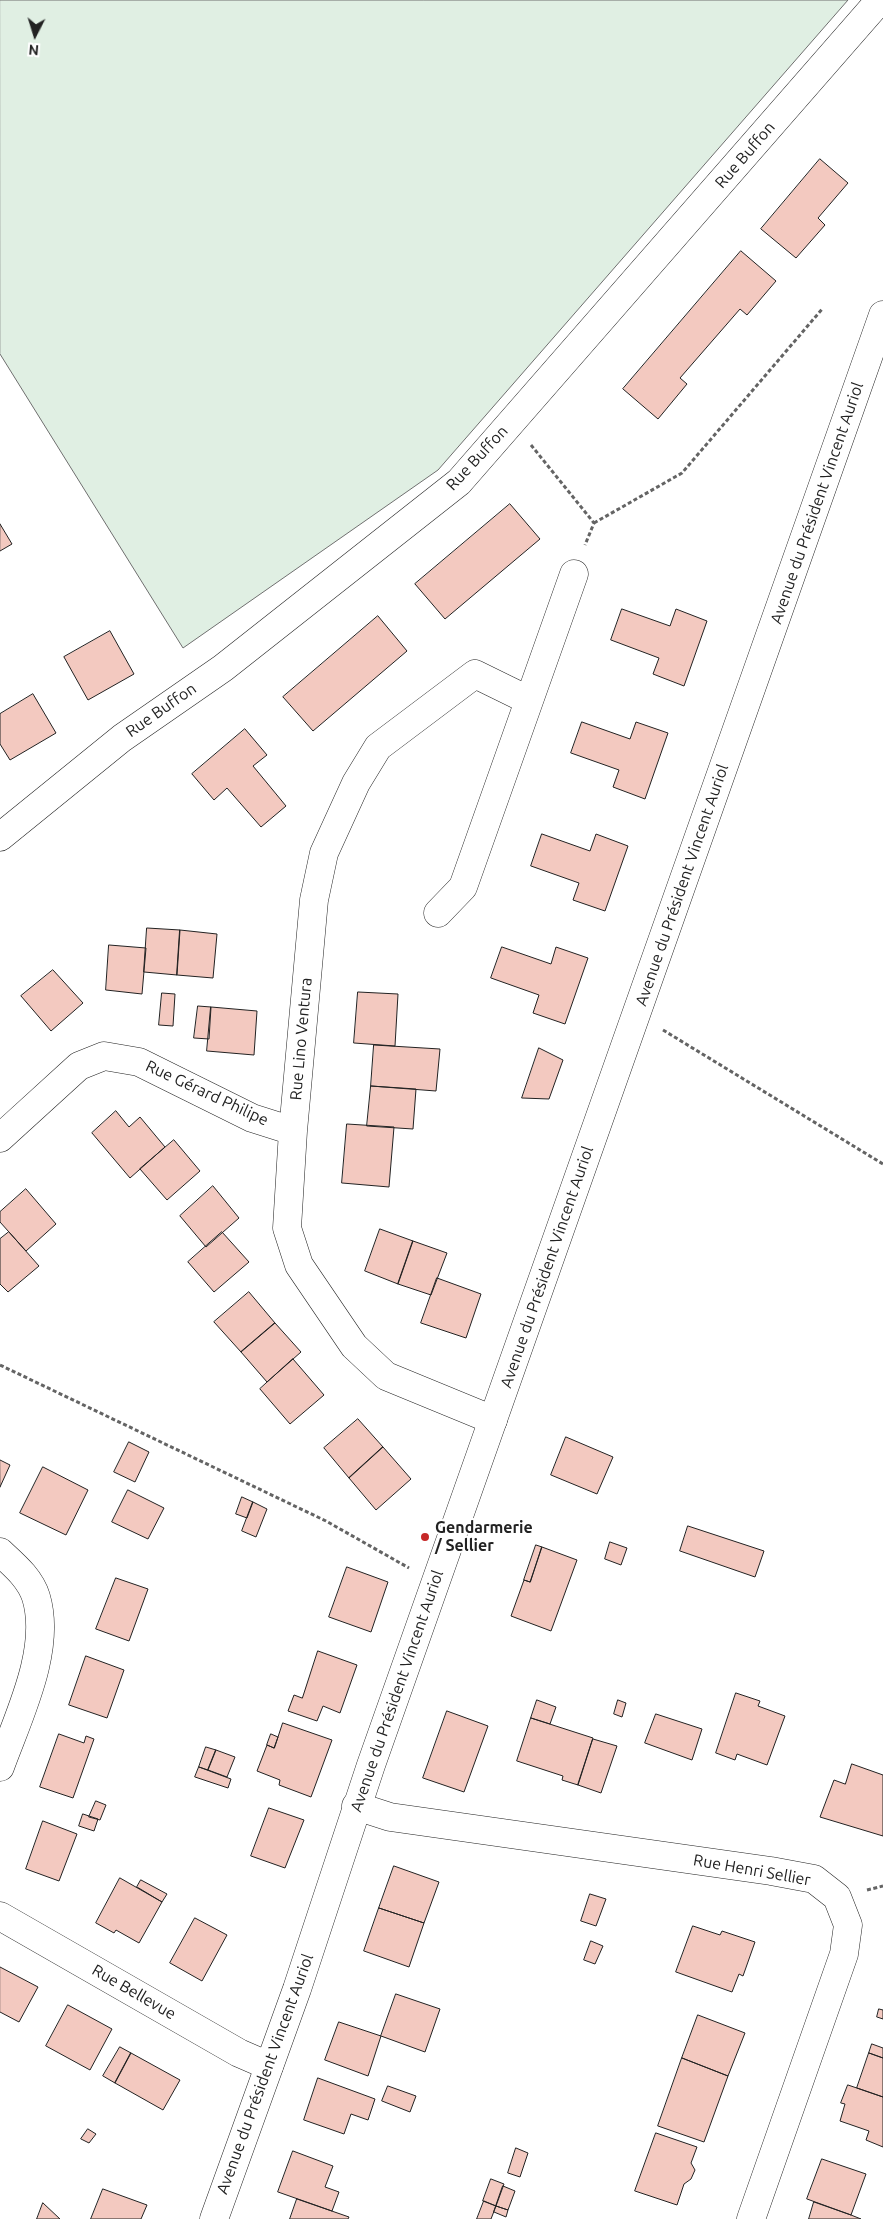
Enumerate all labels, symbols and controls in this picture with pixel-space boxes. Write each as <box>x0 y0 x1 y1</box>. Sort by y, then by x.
north arrow <box>10 10 60 60</box>
text: N <box>28 42 40 58</box>
street label: Rue Buffon <box>711 118 779 192</box>
street label: Avenue du Président Vincent Auriol <box>767 380 867 626</box>
street label: Rue Buffon <box>442 422 512 494</box>
street label: Rue Buffon <box>122 679 200 741</box>
street label: Avenue du Président Vincent Auriol <box>632 762 732 1008</box>
street label: Rue Lino Ventura <box>286 977 316 1101</box>
street label: Rue Gérard Philipe <box>143 1056 271 1130</box>
street label: Avenue du Président Vincent Auriol <box>497 1144 597 1390</box>
place label: Gendarmerie / Sellier <box>435 1518 533 1556</box>
marker: Gendarmerie / Sellier <box>419 1531 431 1543</box>
street label: Avenue du Président Vincent Auriol <box>347 1568 447 1814</box>
street label: Rue Henri Sellier <box>692 1850 812 1890</box>
street label: Avenue du Président Vincent Auriol <box>212 1951 318 2197</box>
street label: Rue Bellevue <box>89 1960 179 2024</box>

